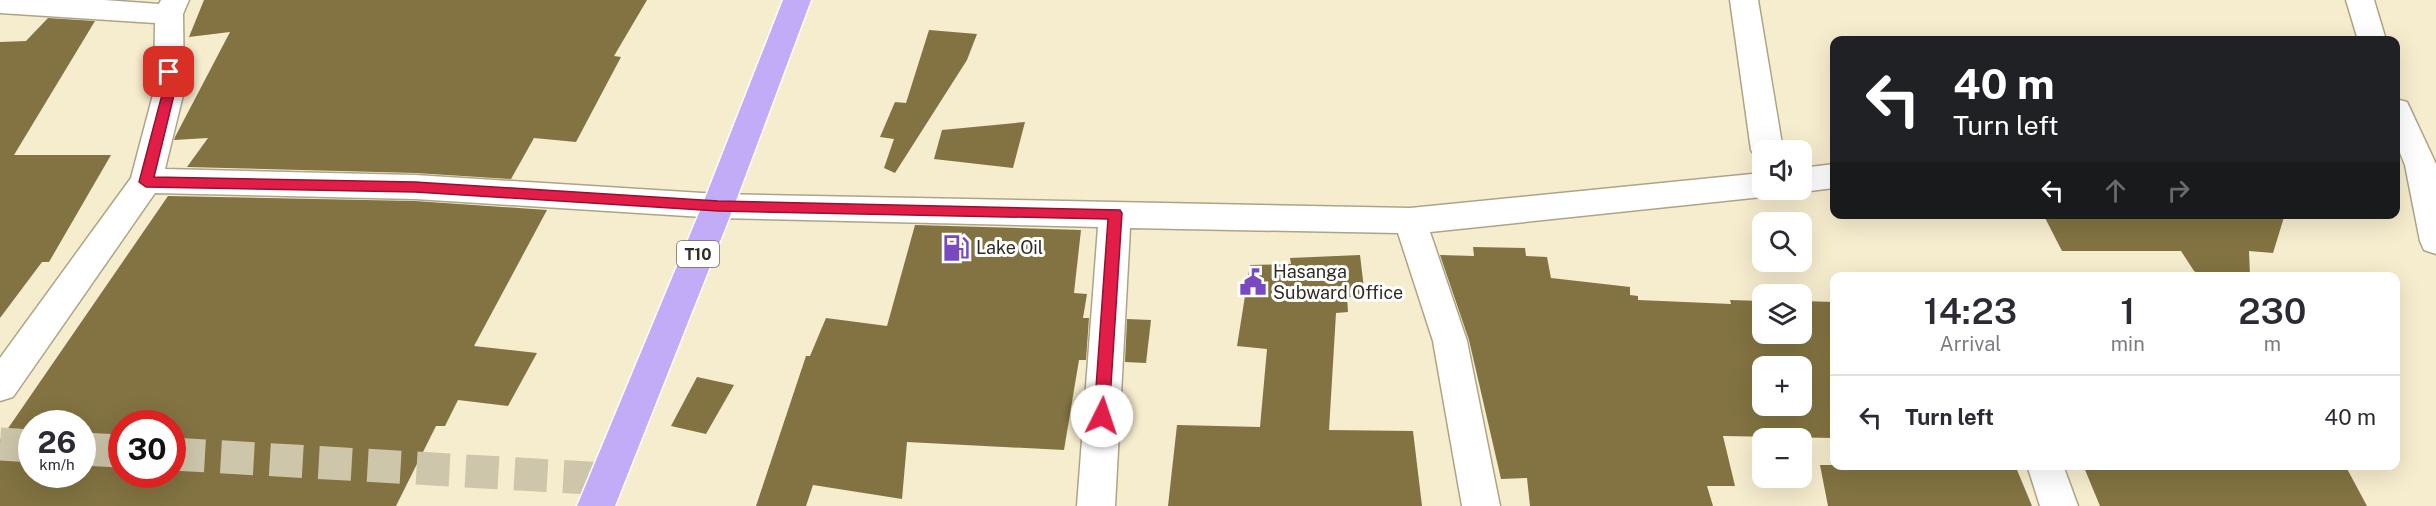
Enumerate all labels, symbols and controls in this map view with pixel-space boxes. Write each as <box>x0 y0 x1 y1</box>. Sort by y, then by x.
pin <box>143 46 194 97</box>
icon: arrive <box>152 55 185 88</box>
text: 40 m <box>1953 59 2055 108</box>
icon: left <box>1854 60 1932 138</box>
text: Turn left <box>1953 109 2059 141</box>
map controls <box>1752 140 1812 488</box>
button: sound <box>1752 140 1812 200</box>
icon: left <box>2036 174 2069 207</box>
icon: ahead <box>2099 174 2132 207</box>
icon: right <box>2162 174 2195 207</box>
button: search <box>1752 212 1812 272</box>
fuel station icon: Lake Oil <box>941 233 971 263</box>
place label: Lake Oil <box>976 237 1043 258</box>
road number: T10 <box>677 241 719 267</box>
place label: Hasanga Subward Office <box>1273 261 1403 303</box>
public building icon: Hasanga Subward Office <box>1238 267 1268 297</box>
button: layers <box>1752 284 1812 344</box>
text: 14:23 <box>1924 290 2017 332</box>
text: 1 <box>2120 290 2135 332</box>
text: 230 <box>2238 290 2306 332</box>
text: Arrival <box>1939 332 2001 356</box>
text: min <box>2111 332 2145 356</box>
text: m <box>2264 332 2281 356</box>
button: + <box>1752 356 1812 416</box>
position arrow <box>1070 384 1134 448</box>
icon: left <box>1854 401 1887 434</box>
text: Turn left <box>1905 404 1994 430</box>
text: 40 m <box>2324 404 2376 430</box>
speed limit sign: 30 <box>108 410 186 488</box>
text: 26 <box>38 424 76 460</box>
button: − <box>1752 428 1812 488</box>
text: km/h <box>39 456 75 473</box>

